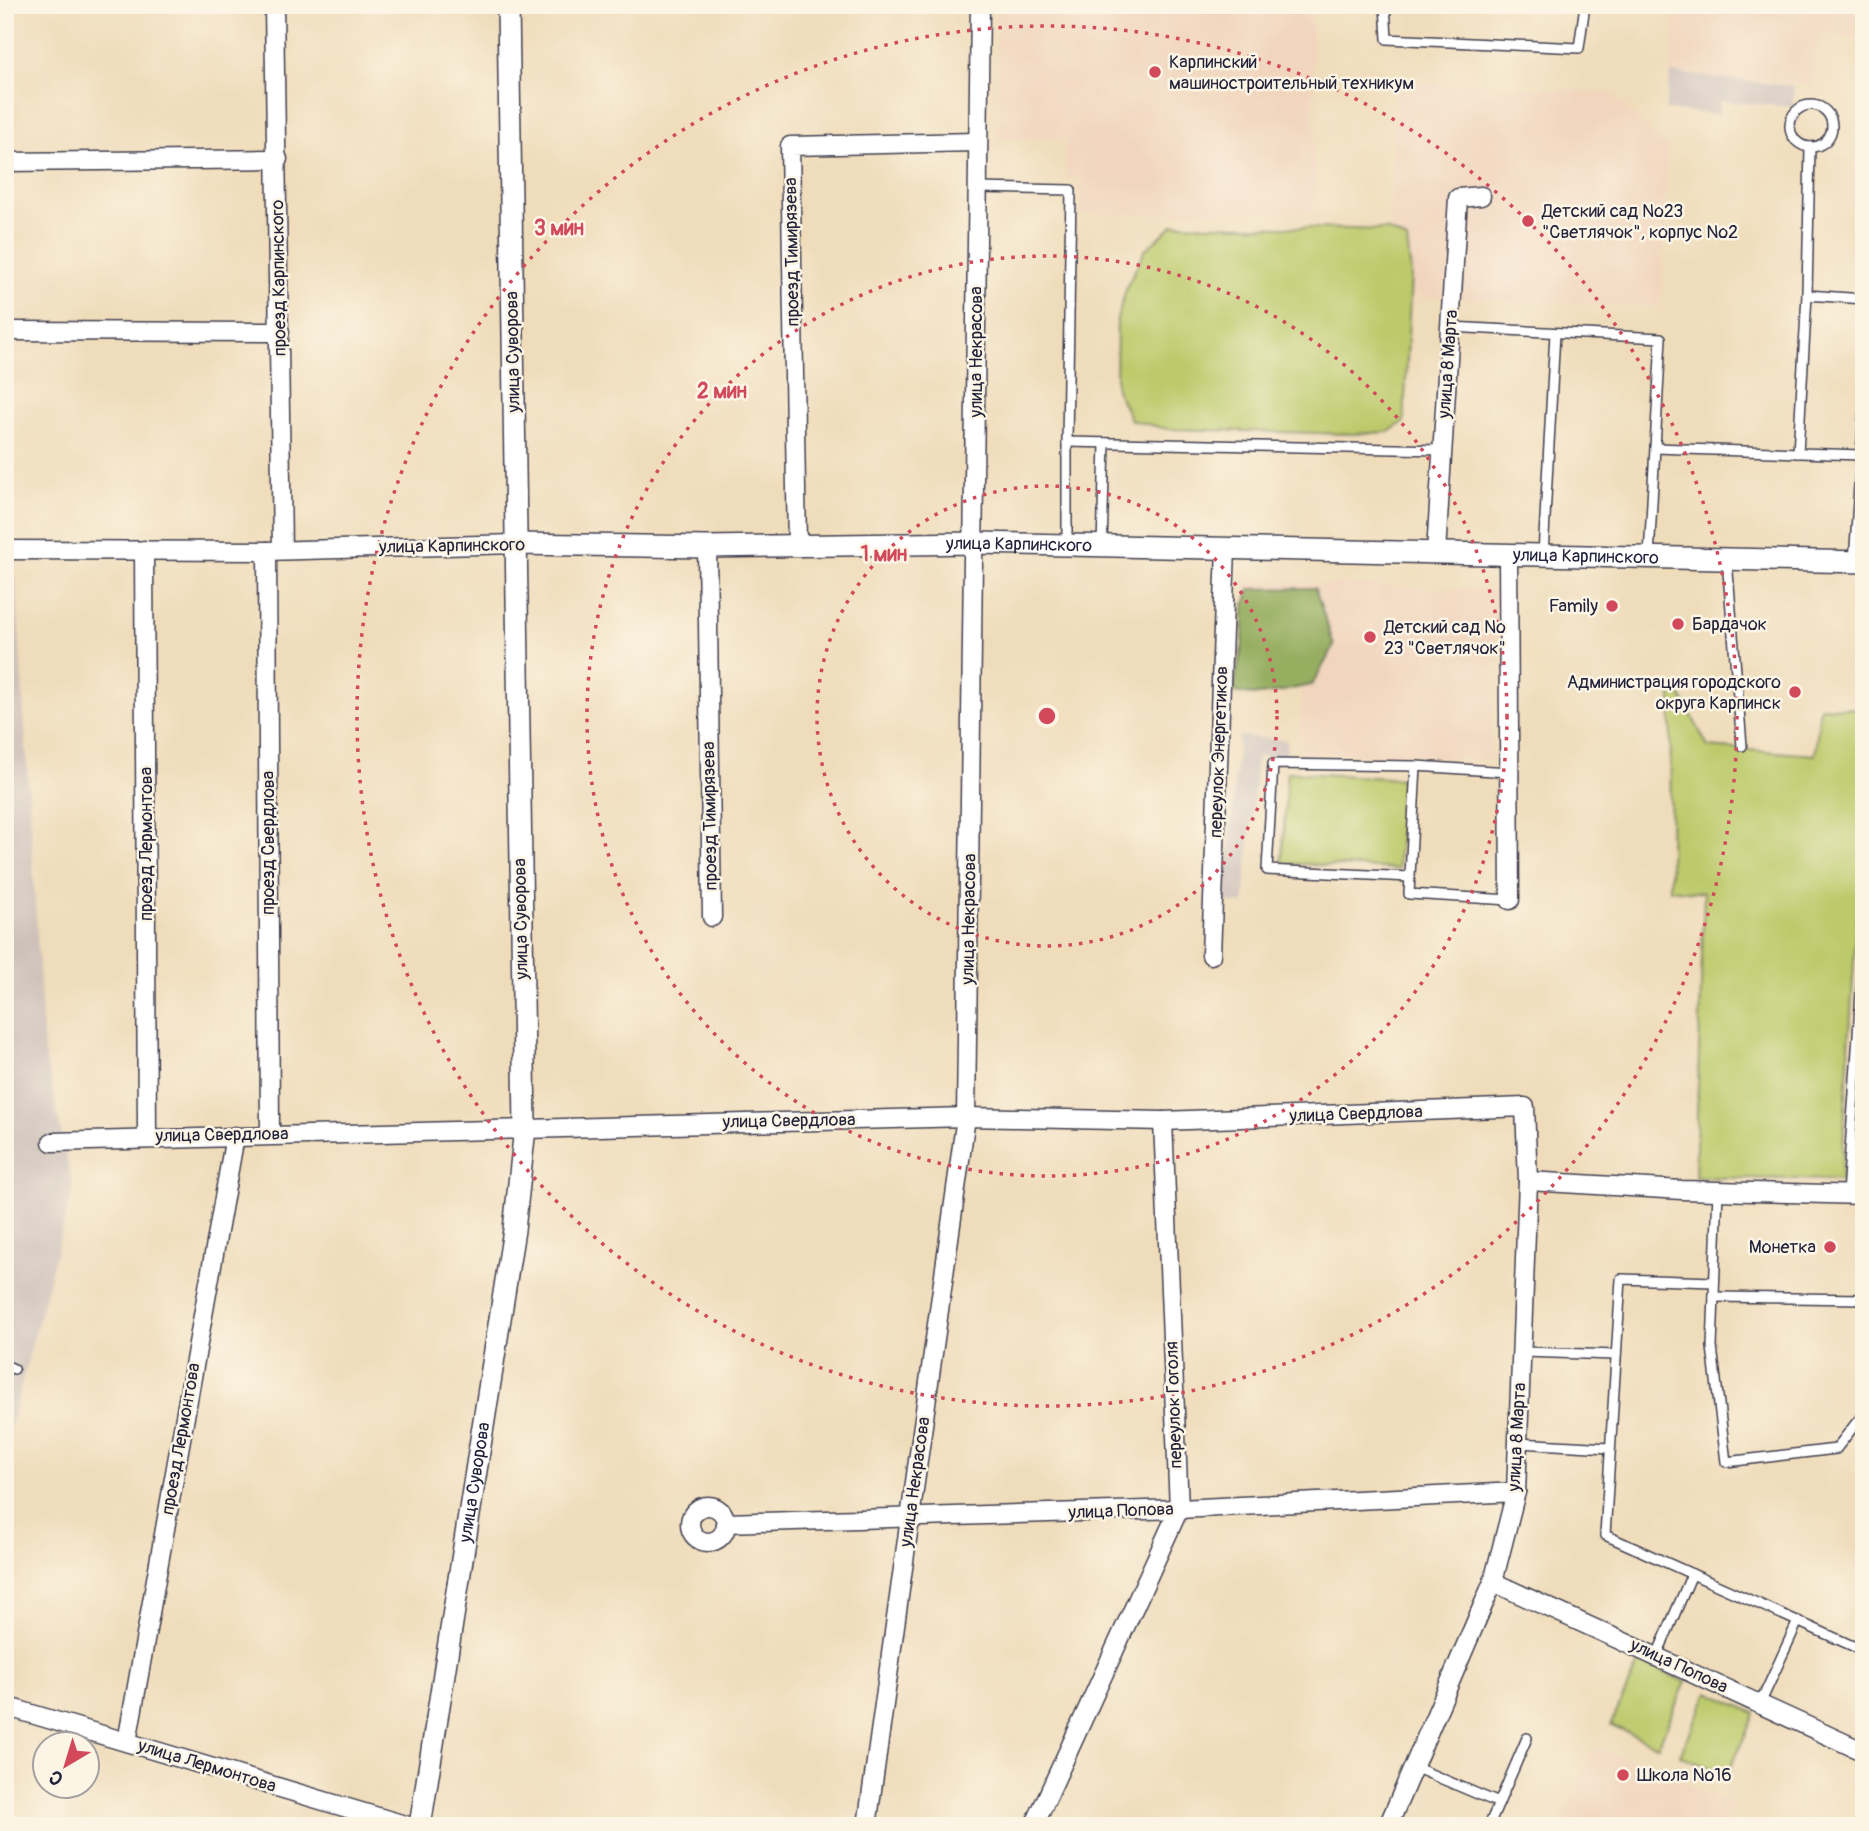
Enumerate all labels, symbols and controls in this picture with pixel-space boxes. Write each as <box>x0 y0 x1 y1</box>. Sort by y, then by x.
place label: Карпинский машиностроительный техникум <box>1169 51 1414 95</box>
marker: Карпинский машиностроительный техникум <box>1147 64 1163 80</box>
street label: проезд Тимирязева <box>779 177 805 327</box>
street label: проезд Карпинского <box>266 199 292 357</box>
place label: Детский сад №23 "Светлячок", корпус №2 <box>1541 200 1738 244</box>
marker: Детский сад №23 "Светлячок", корпус №2 <box>1520 213 1536 229</box>
text: 3 мин <box>534 215 584 242</box>
street label: улица Некрасова <box>965 286 988 419</box>
street label: улица Суворова <box>500 291 526 414</box>
street label: улица 8 Марта <box>1433 309 1463 420</box>
text: 2 мин <box>697 378 747 405</box>
street label: улица Карпинского <box>945 531 1093 557</box>
street label: улица Карпинского <box>378 533 526 559</box>
text: 1 мин <box>861 541 907 568</box>
street label: улица Карпинского <box>1512 543 1659 569</box>
place label: Family <box>1549 595 1598 618</box>
marker: Family <box>1604 598 1620 614</box>
place label: Бардачок <box>1692 613 1767 636</box>
place label: Детский сад № 23 "Светлячок" <box>1383 616 1506 660</box>
marker: Бардачок <box>1670 616 1686 632</box>
marker: Детский сад № 23 "Светлячок" <box>1362 629 1378 645</box>
street label: переулок Энергетиков <box>1204 665 1234 839</box>
place label: Администрация городского округа Карпинск <box>1567 671 1781 715</box>
marker: Администрация городского округа Карпинск <box>1787 684 1803 700</box>
centre of rings <box>1035 704 1059 728</box>
street label: проезд Тимирязева <box>697 741 723 891</box>
street label: проезд Лермонтова <box>135 767 158 921</box>
street label: проезд Свердлова <box>257 771 280 915</box>
street label: улица Некрасова <box>956 853 982 986</box>
street label: улица Суворова <box>508 858 534 981</box>
street label: улица Свердлова <box>1288 1100 1423 1128</box>
street label: улица Свердлова <box>721 1108 856 1134</box>
street label: улица Свердлова <box>154 1122 289 1148</box>
place label: Монетка <box>1749 1236 1816 1259</box>
marker: Монетка <box>1822 1239 1838 1255</box>
street label: переулок Гоголя <box>1160 1341 1188 1469</box>
street label: проезд Лермонтова <box>156 1361 206 1517</box>
street label: улица 8 Марта <box>1503 1382 1531 1493</box>
street label: улица Некрасова <box>894 1415 936 1550</box>
street label: улица Суворова <box>453 1420 495 1545</box>
street label: улица Попова <box>1067 1498 1174 1524</box>
street label: улица Попова <box>1626 1633 1732 1699</box>
north arrow <box>32 1730 102 1800</box>
street label: улица Лермонтова <box>134 1734 279 1798</box>
text: С <box>44 1764 68 1791</box>
place label: Школа №16 <box>1637 1764 1732 1787</box>
marker: Школа №16 <box>1615 1767 1631 1783</box>

